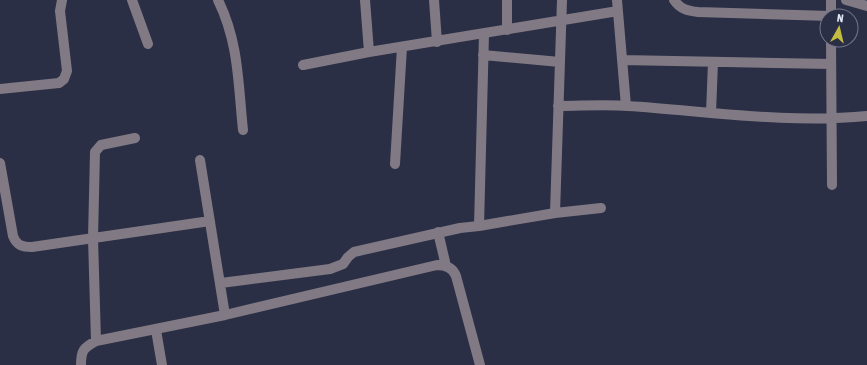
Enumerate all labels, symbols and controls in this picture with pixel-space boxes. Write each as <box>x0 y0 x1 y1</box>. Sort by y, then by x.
north arrow <box>819 8 859 48</box>
text: N <box>836 12 844 24</box>

